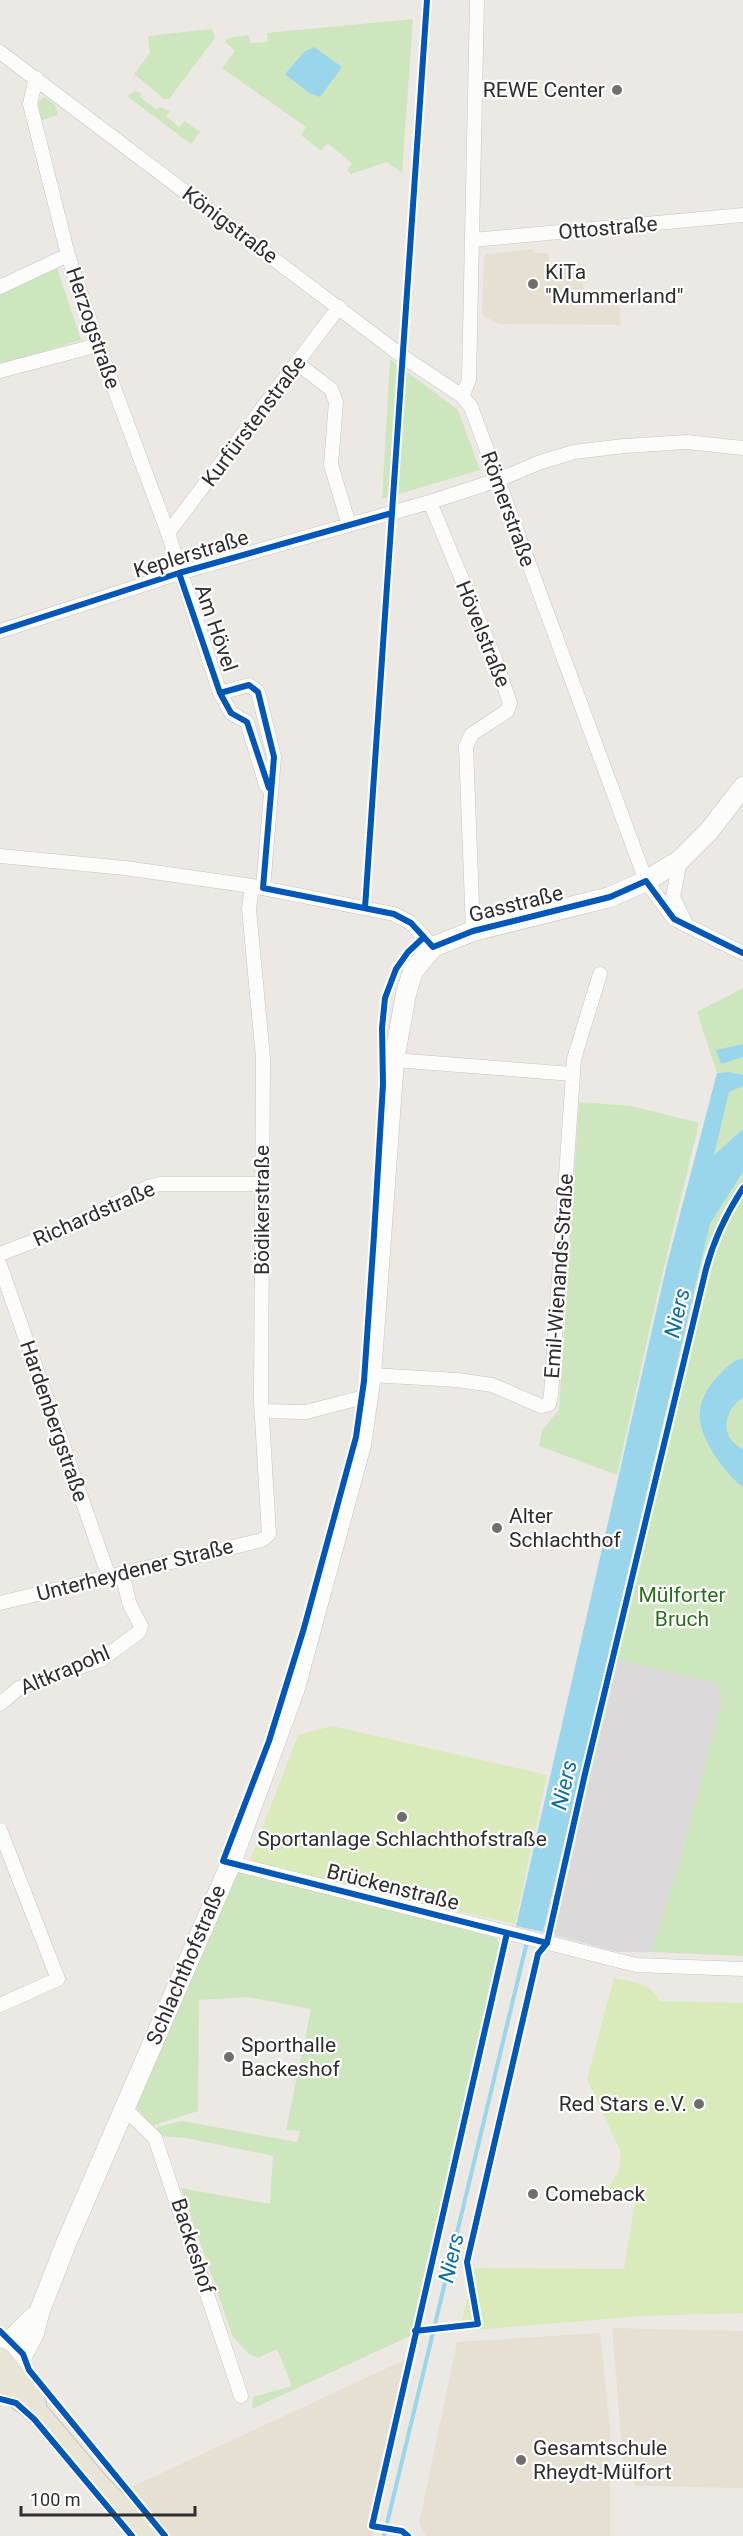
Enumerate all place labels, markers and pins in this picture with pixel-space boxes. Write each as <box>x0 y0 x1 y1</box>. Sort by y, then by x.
place label: REWE Center <box>483 78 605 102</box>
marker: REWE Center <box>610 83 624 97</box>
place label: KiTa "Mummerland" <box>545 260 683 308</box>
marker: KiTa "Mummerland" <box>526 277 540 291</box>
place label: Alter Schlachthof <box>509 1504 622 1552</box>
marker: Alter Schlachthof <box>490 1521 504 1535</box>
marker: Sportanlage Schlachthofstraße <box>395 1810 409 1824</box>
place label: Sportanlage Schlachthofstraße <box>257 1827 547 1851</box>
place label: Sporthalle Backeshof <box>241 2033 340 2081</box>
marker: Sporthalle Backeshof <box>222 2050 236 2064</box>
place label: Red Stars e.V. <box>559 2092 687 2116</box>
marker: Red Stars e.V. <box>692 2097 706 2111</box>
place label: Comeback <box>545 2182 645 2206</box>
marker: Comeback <box>526 2187 540 2201</box>
place label: Gesamtschule Rheydt-Mülfort <box>533 2436 672 2484</box>
marker: Gesamtschule Rheydt-Mülfort <box>514 2453 528 2467</box>

